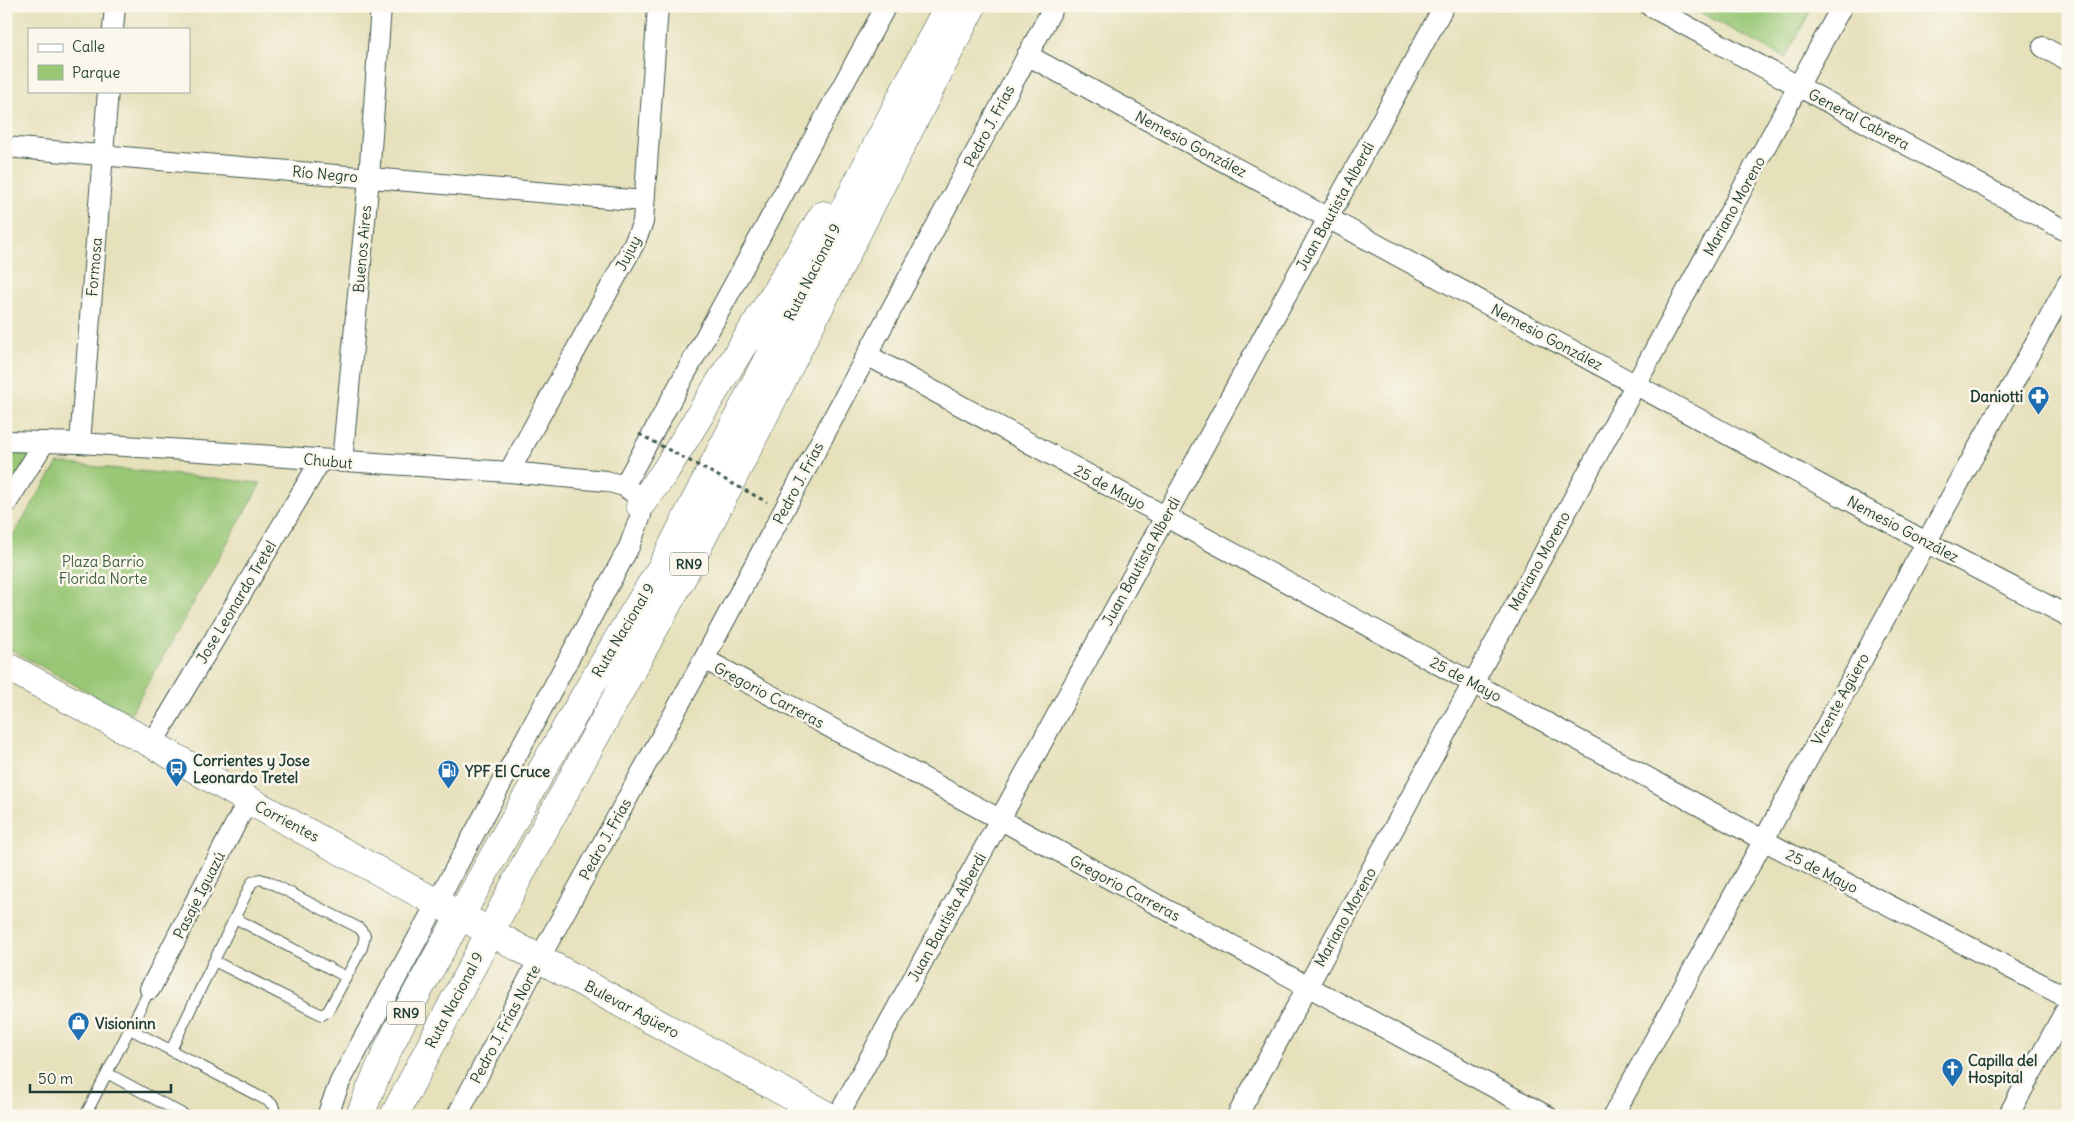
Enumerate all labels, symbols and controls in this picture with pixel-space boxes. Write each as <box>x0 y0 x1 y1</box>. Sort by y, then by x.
legend <box>28 28 190 92</box>
text: Calle <box>72 37 105 56</box>
text: Parque <box>72 63 120 82</box>
street label: Pedro J. Frías <box>959 82 1019 170</box>
street label: General Cabrera <box>1805 84 1913 154</box>
street label: Nemesio González <box>1132 107 1250 181</box>
street label: Juan Bautista Alberdi <box>1292 138 1378 274</box>
street label: Mariano Moreno <box>1699 153 1769 259</box>
street label: Río Negro <box>291 162 359 186</box>
street label: Buenos Aires <box>349 204 375 294</box>
street label: Ruta Nacional 9 <box>779 220 845 324</box>
street label: Jujuy <box>611 232 645 274</box>
street label: Formosa <box>82 236 106 297</box>
street label: Nemesio González <box>1488 300 1606 374</box>
pharmacy icon: Daniotti <box>2027 384 2051 415</box>
place label: Daniotti <box>1970 387 2023 406</box>
street label: Pedro J. Frías <box>768 439 828 527</box>
street label: Chubut <box>303 449 353 473</box>
street label: 25 de Mayo <box>1071 460 1149 514</box>
street label: Nemesio González <box>1844 492 1962 566</box>
street label: Juan Bautista Alberdi <box>1098 493 1184 629</box>
street label: Mariano Moreno <box>1504 508 1574 614</box>
street label: Jose Leonardo Tretel <box>192 537 280 667</box>
park label: Plaza Barrio Florida Norte <box>59 552 147 588</box>
road number: RN9 <box>670 552 708 576</box>
street label: Ruta Nacional 9 <box>587 580 659 680</box>
street label: Vicente Agüero <box>1807 650 1873 748</box>
street label: 25 de Mayo <box>1427 652 1505 706</box>
street label: Gregorio Carreras <box>711 658 828 732</box>
place label: Corrientes y Jose Leonardo Tretel <box>193 751 310 787</box>
bus stop icon: Corrientes y Jose Leonardo Tretel <box>165 757 189 788</box>
fuel station icon: YPF El Cruce <box>437 759 461 790</box>
place label: YPF El Cruce <box>464 762 550 781</box>
street label: Pedro J. Frías <box>575 795 635 883</box>
street label: Corrientes <box>252 796 323 846</box>
street label: 25 de Mayo <box>1783 845 1861 897</box>
street label: Pasaje Iguazú <box>169 848 229 942</box>
street label: Juan Bautista Alberdi <box>904 849 990 985</box>
street label: Gregorio Carreras <box>1067 851 1184 925</box>
street label: Mariano Moreno <box>1310 864 1380 970</box>
street label: Ruta Nacional 9 <box>421 949 487 1051</box>
street label: Pedro J. Frías Norte <box>466 961 544 1087</box>
street label: Bulevar Agüero <box>581 976 683 1042</box>
road number: RN9 <box>387 1001 425 1024</box>
shop icon: Visioninn <box>67 1011 91 1042</box>
place label: Visioninn <box>95 1014 156 1033</box>
place label: Capilla del Hospital <box>1968 1051 2037 1088</box>
church icon: Capilla del Hospital <box>1940 1057 1964 1088</box>
scale bar <box>30 1062 171 1094</box>
text: 50 m <box>38 1069 73 1088</box>

